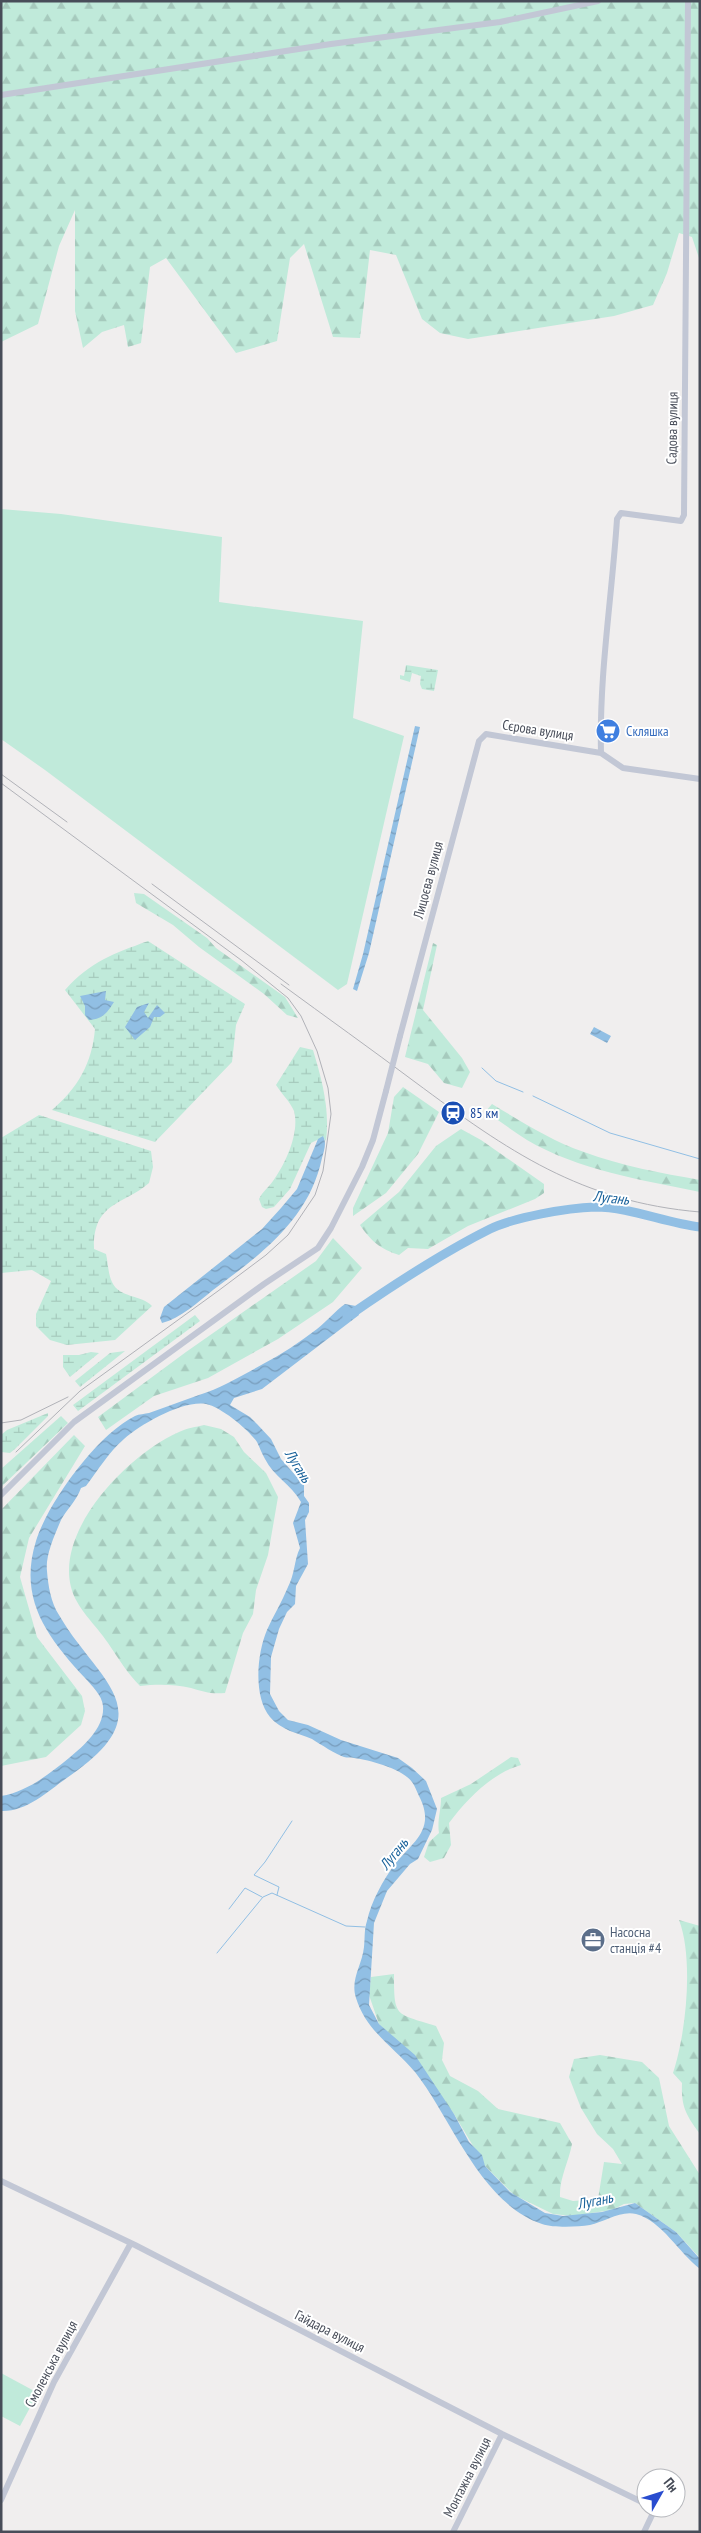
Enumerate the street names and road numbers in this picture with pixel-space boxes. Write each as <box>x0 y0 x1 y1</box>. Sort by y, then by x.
street label: Садова вулиця <box>662 392 682 464</box>
street label: Сєрова вулиця <box>501 715 575 745</box>
street label: Лицоєва вулиця <box>409 839 447 921</box>
street label: Гайдара вулиця <box>292 2306 368 2356</box>
street label: Смоленська вулиця <box>21 2318 81 2410</box>
street label: Монтажна вулиця <box>439 2434 495 2520</box>

